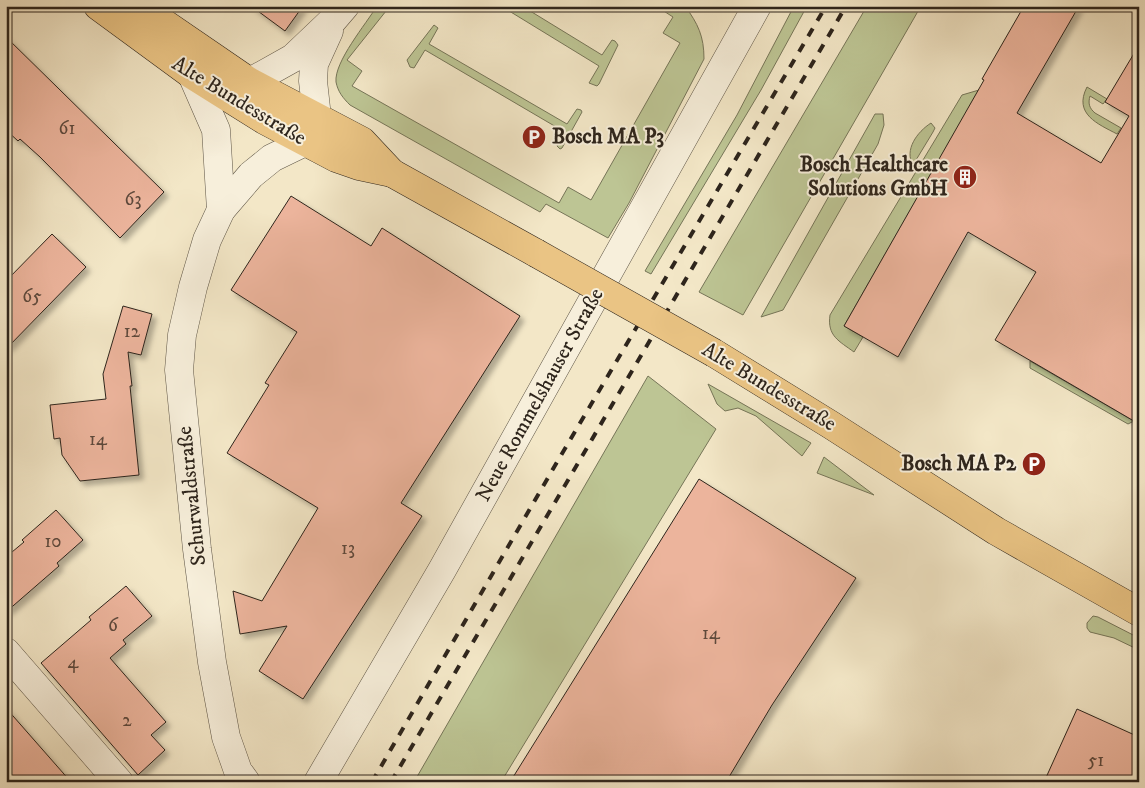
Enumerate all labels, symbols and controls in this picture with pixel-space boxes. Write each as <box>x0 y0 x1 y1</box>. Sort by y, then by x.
street label: Alte Bundesstraße <box>167 51 311 151</box>
house number: 61 <box>59 117 75 140</box>
parking icon: Bosch MA P3 <box>521 124 547 150</box>
place label: Bosch MA P3 <box>552 124 664 150</box>
place label: Bosch Healthcare Solutions GmbH <box>800 152 948 202</box>
building icon: Bosch Healthcare Solutions GmbH <box>952 164 978 190</box>
house number: 63 <box>125 188 141 211</box>
street label: Neue Rommelshauser Straße <box>470 283 610 506</box>
house number: 65 <box>22 285 42 308</box>
house number: 12 <box>124 320 141 343</box>
street label: Alte Bundesstraße <box>697 337 841 437</box>
street label: Schurwaldstraße <box>172 425 212 567</box>
house number: 14 <box>89 428 108 451</box>
place label: Bosch MA P2 <box>901 451 1017 477</box>
parking icon: Bosch MA P2 <box>1021 451 1047 477</box>
house number: 10 <box>44 530 62 553</box>
house number: 13 <box>341 537 355 560</box>
house number: 6 <box>108 614 119 637</box>
house number: 14 <box>702 622 721 645</box>
house number: 4 <box>68 651 80 674</box>
house number: 2 <box>122 709 132 732</box>
house number: 51 <box>1088 749 1104 772</box>

